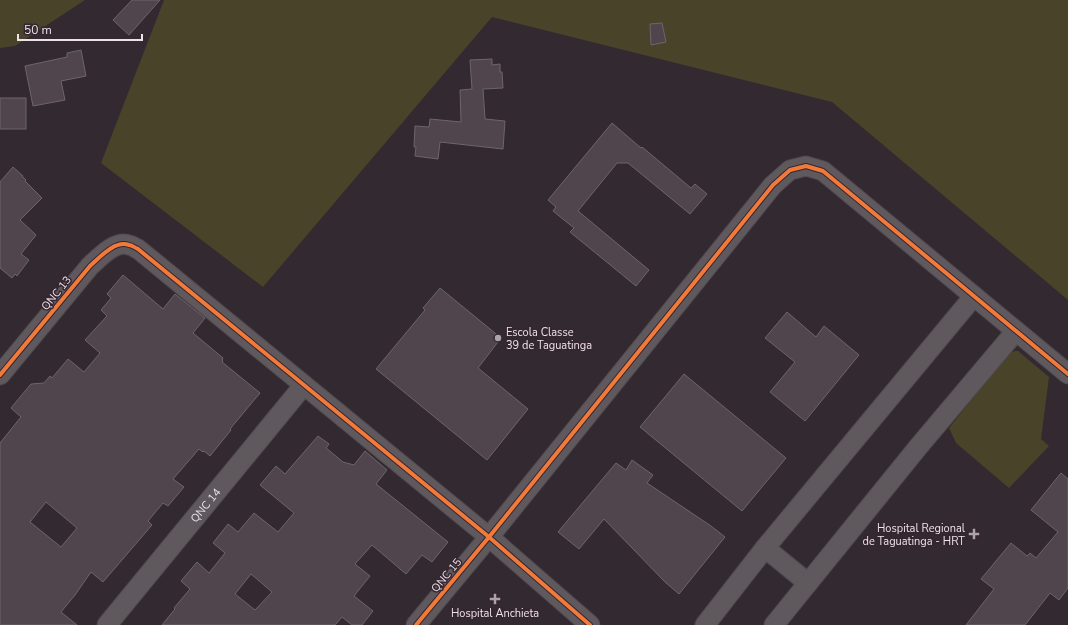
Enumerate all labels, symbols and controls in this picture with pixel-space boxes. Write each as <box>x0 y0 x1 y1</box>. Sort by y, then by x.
scale bar <box>18 16 142 42</box>
text: 50 m <box>24 22 52 38</box>
street label: QNC 13 <box>38 273 75 314</box>
place label: Escola Classe 39 de Taguatinga <box>506 325 592 353</box>
marker: Escola Classe 39 de Taguatinga <box>493 333 503 343</box>
street label: QNC 14 <box>187 485 224 526</box>
place label: Hospital Regional de Taguatinga - HRT <box>862 521 966 549</box>
marker: Hospital Regional de Taguatinga - HRT <box>968 528 980 540</box>
street label: QNC 15 <box>428 555 465 595</box>
marker: Hospital Anchieta <box>489 593 501 605</box>
place label: Hospital Anchieta <box>451 606 539 621</box>

